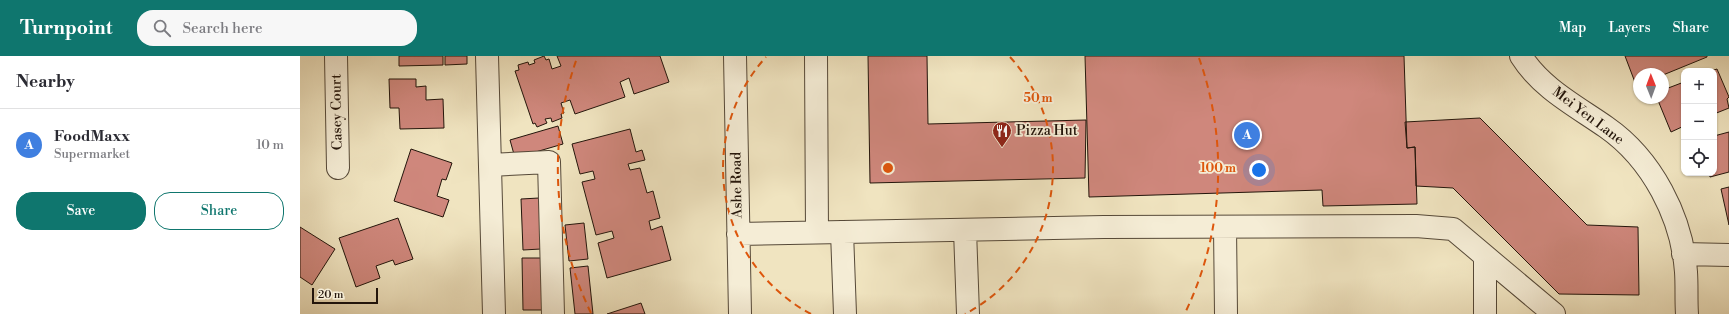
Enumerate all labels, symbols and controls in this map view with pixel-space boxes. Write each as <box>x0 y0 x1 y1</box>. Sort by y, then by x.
search box <box>137 10 417 46</box>
text: Turnpoint <box>20 16 113 40</box>
icon: search <box>151 17 173 39</box>
text: Search here <box>183 19 263 38</box>
text: Map <box>1559 19 1586 37</box>
text: Layers <box>1608 19 1651 37</box>
text: Share <box>1673 19 1709 37</box>
north arrow <box>1633 68 1669 104</box>
map controls <box>1681 68 1717 176</box>
button: + <box>1681 68 1717 104</box>
text: Nearby <box>16 71 75 93</box>
street label: Casey Court <box>327 74 347 150</box>
street label: Mei Yen Lane <box>1549 83 1627 149</box>
text: 50 m <box>1023 91 1053 106</box>
button: − <box>1681 104 1717 140</box>
restaurant icon: Pizza Hut <box>991 120 1013 148</box>
pin: A <box>1234 120 1260 150</box>
place label: Pizza Hut <box>1016 122 1078 140</box>
text: FoodMaxx <box>54 127 130 146</box>
text: A <box>24 137 34 153</box>
text: 10 m <box>256 137 284 153</box>
button: locate <box>1681 140 1717 176</box>
text: Supermarket <box>54 146 130 162</box>
street label: Ashe Road <box>727 152 747 219</box>
your location <box>1249 160 1269 180</box>
centre of rings <box>881 161 895 175</box>
text: 100 m <box>1200 161 1236 176</box>
button: Save <box>16 192 146 230</box>
button: Share <box>154 192 284 230</box>
scale bar <box>312 286 378 305</box>
text: 20 m <box>318 288 343 302</box>

